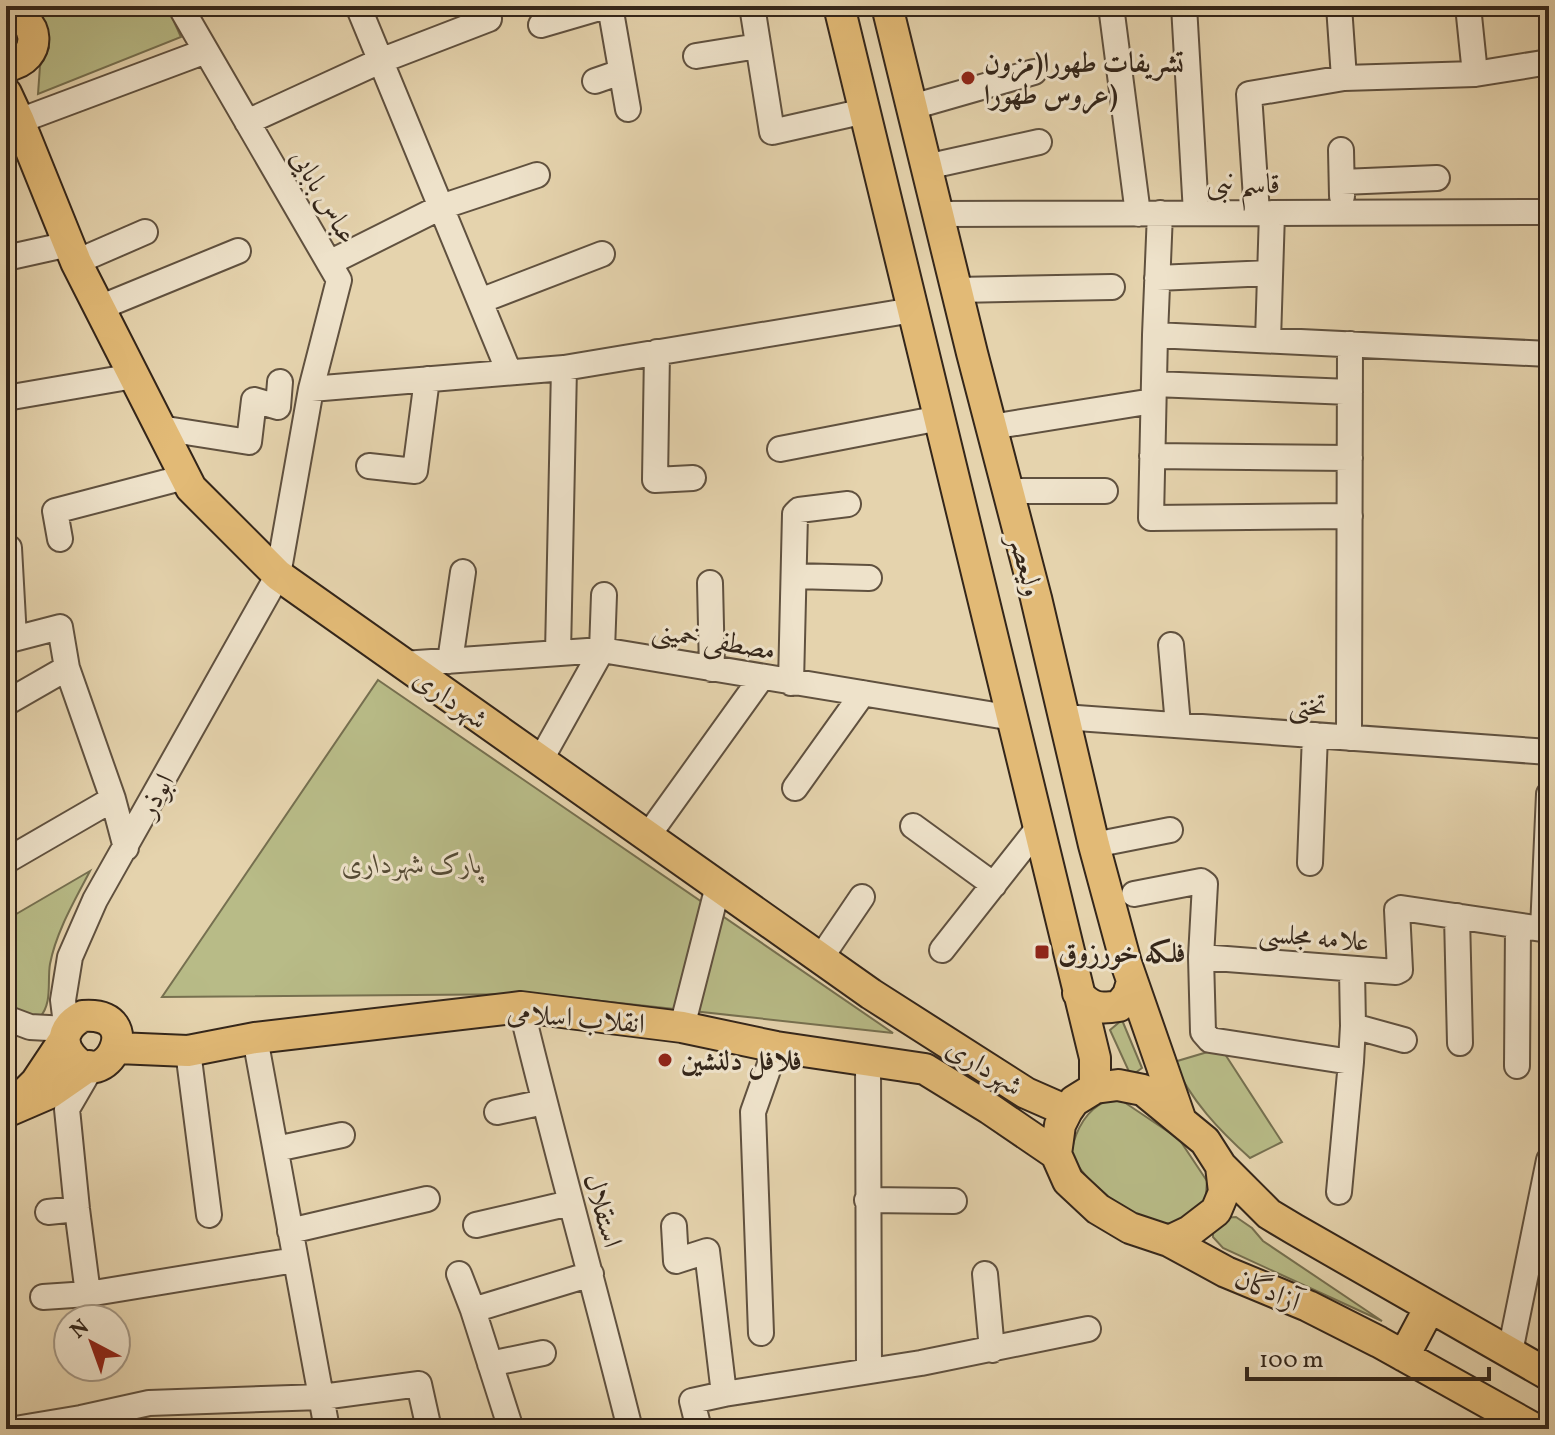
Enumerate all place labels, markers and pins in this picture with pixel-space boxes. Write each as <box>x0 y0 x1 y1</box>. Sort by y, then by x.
place label: تشریفات طهورا(مزون عروس طهورا) <box>984 45 1184 116</box>
marker: تشریفات طهورا(مزون عروس طهورا) <box>959 69 977 87</box>
place label: فلکه خورزوق <box>1058 935 1186 974</box>
marker: فلکه خورزوق <box>1033 943 1051 961</box>
place label: فلافل دلنشین <box>681 1043 802 1082</box>
marker: فلافل دلنشین <box>656 1051 674 1069</box>

